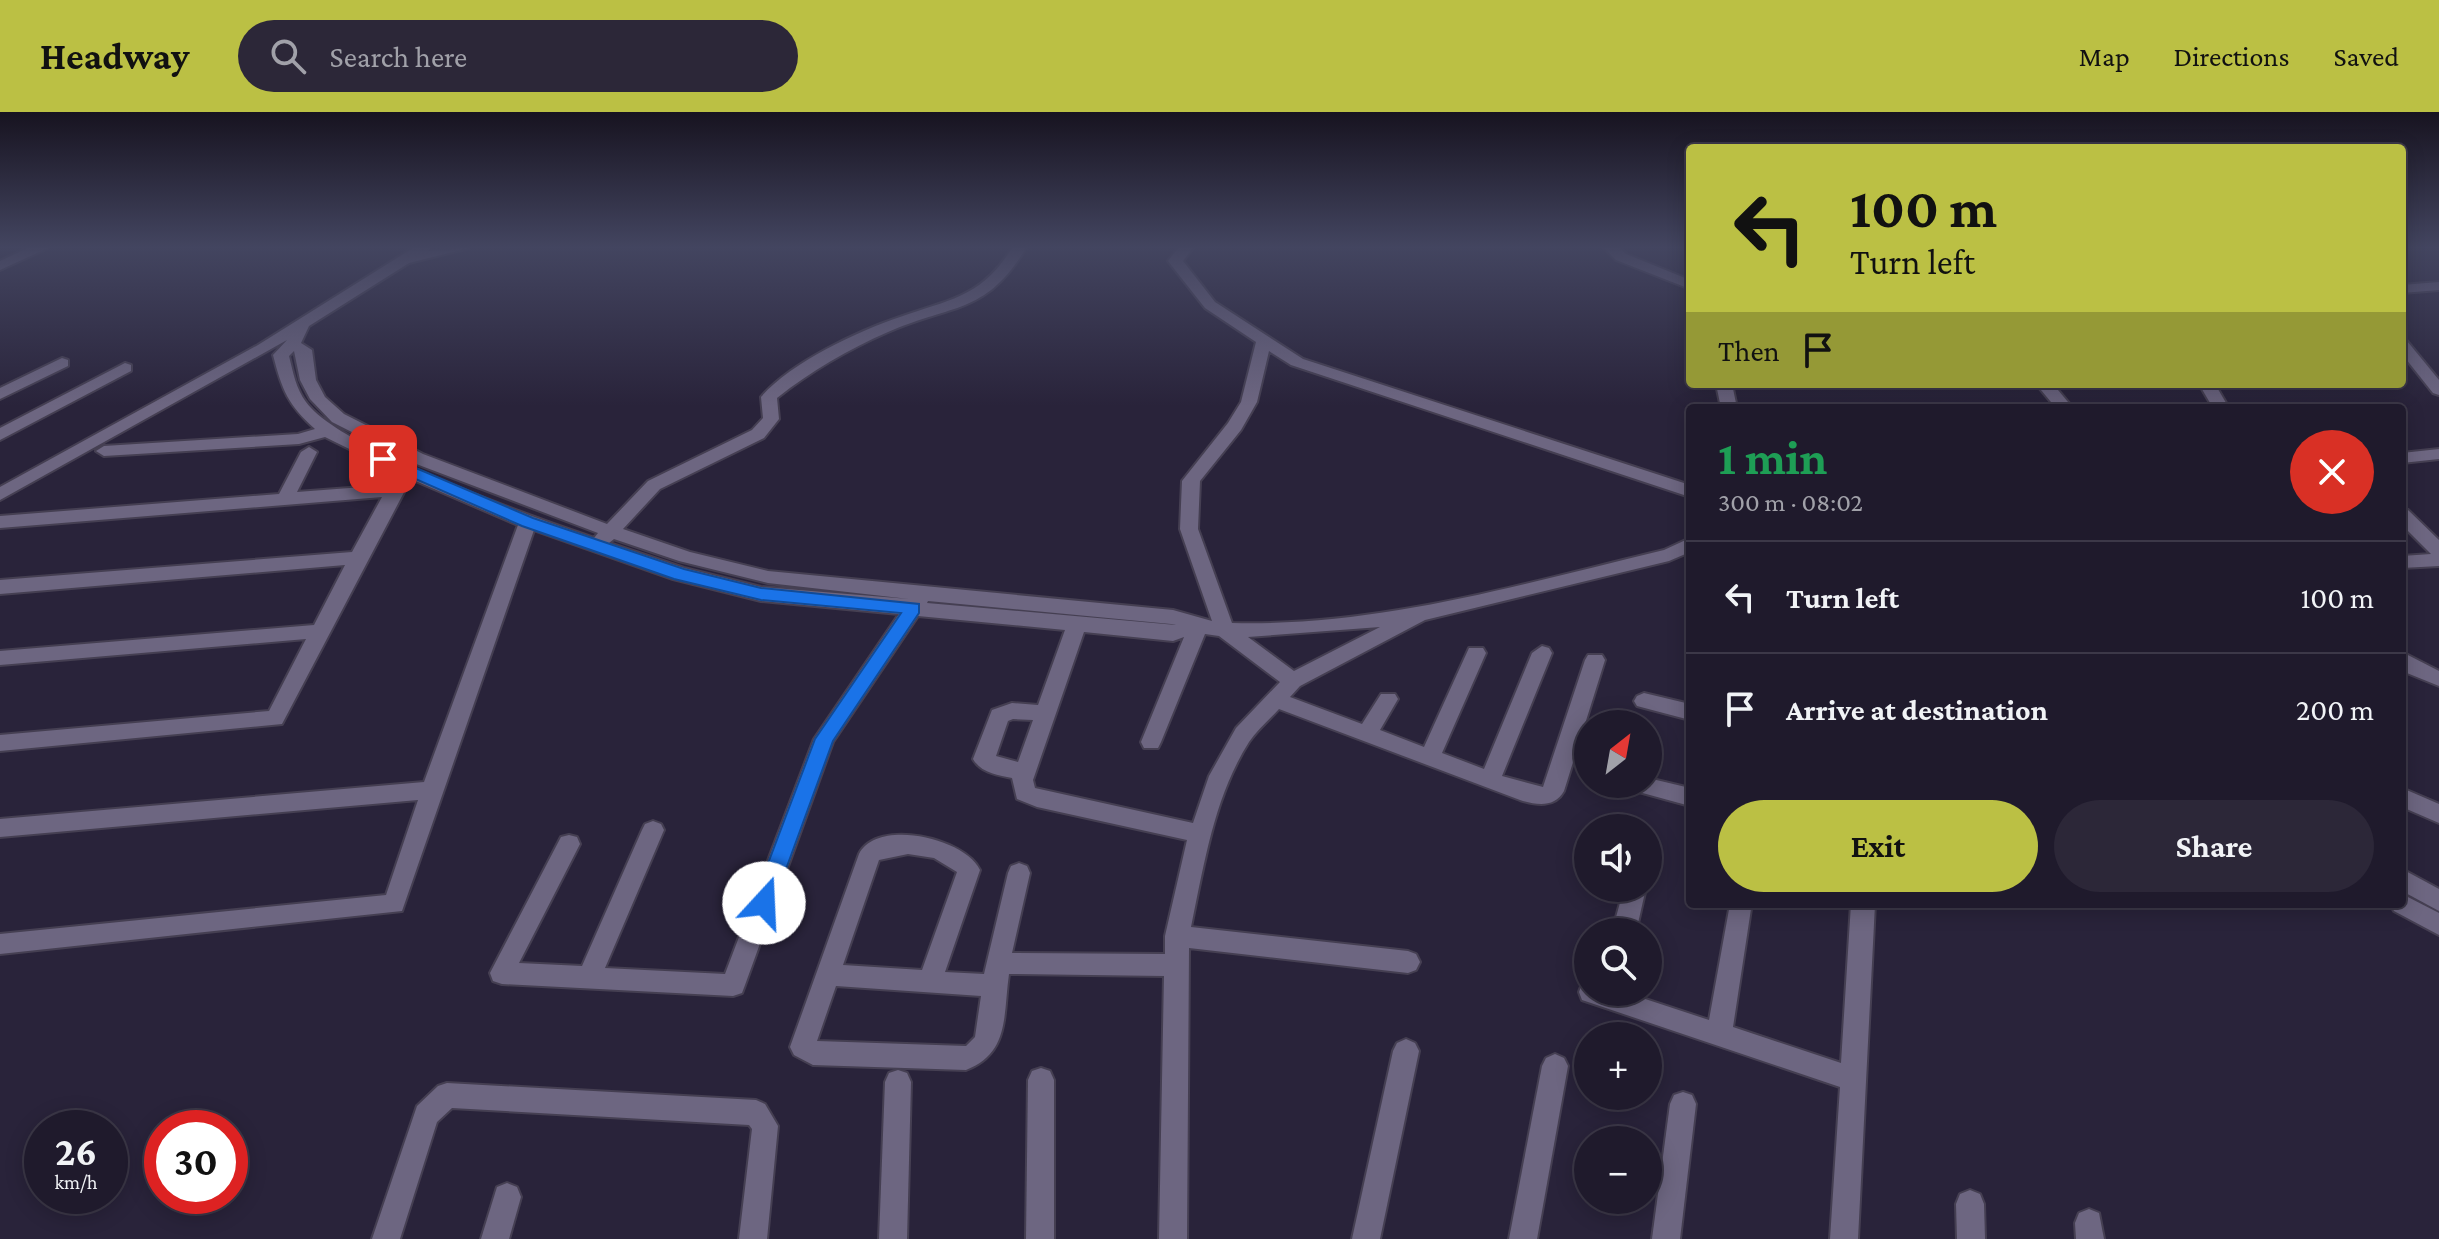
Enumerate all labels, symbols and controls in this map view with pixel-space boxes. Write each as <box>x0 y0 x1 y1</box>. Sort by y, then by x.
search box <box>238 20 798 92</box>
icon: search <box>266 34 310 78</box>
text: Headway <box>40 35 190 77</box>
text: Search here <box>330 40 467 73</box>
text: Map <box>2079 41 2130 72</box>
text: Directions <box>2174 41 2289 72</box>
text: Saved <box>2333 41 2399 72</box>
icon: left <box>1718 176 1822 280</box>
text: 100 m <box>1850 177 1997 239</box>
text: Turn left <box>1850 242 1975 282</box>
icon: arrive <box>1796 328 1840 372</box>
text: Then <box>1718 334 1780 367</box>
pin <box>349 425 417 493</box>
button: close <box>2290 430 2374 514</box>
text: 1 min <box>1718 431 1827 484</box>
icon: arrive <box>361 437 405 481</box>
text: 300 m · 08:02 <box>1718 488 1863 517</box>
icon: left <box>1718 575 1762 619</box>
text: Turn left <box>1786 581 1899 614</box>
text: 100 m <box>2300 581 2374 614</box>
icon: arrive <box>1718 687 1762 731</box>
text: Arrive at destination <box>1786 693 2048 726</box>
text: 200 m <box>2296 693 2374 726</box>
north arrow <box>1574 710 1662 798</box>
map controls <box>1574 710 1662 1214</box>
button: Exit <box>1718 800 2038 892</box>
button: Share <box>2054 800 2374 892</box>
button: sound <box>1574 814 1662 902</box>
position arrow <box>722 861 806 945</box>
button: search <box>1574 918 1662 1006</box>
button: + <box>1574 1022 1662 1110</box>
speed limit sign: 30 <box>144 1110 248 1214</box>
button: − <box>1574 1126 1662 1214</box>
text: 26 <box>55 1129 97 1174</box>
text: km/h <box>54 1171 98 1193</box>

